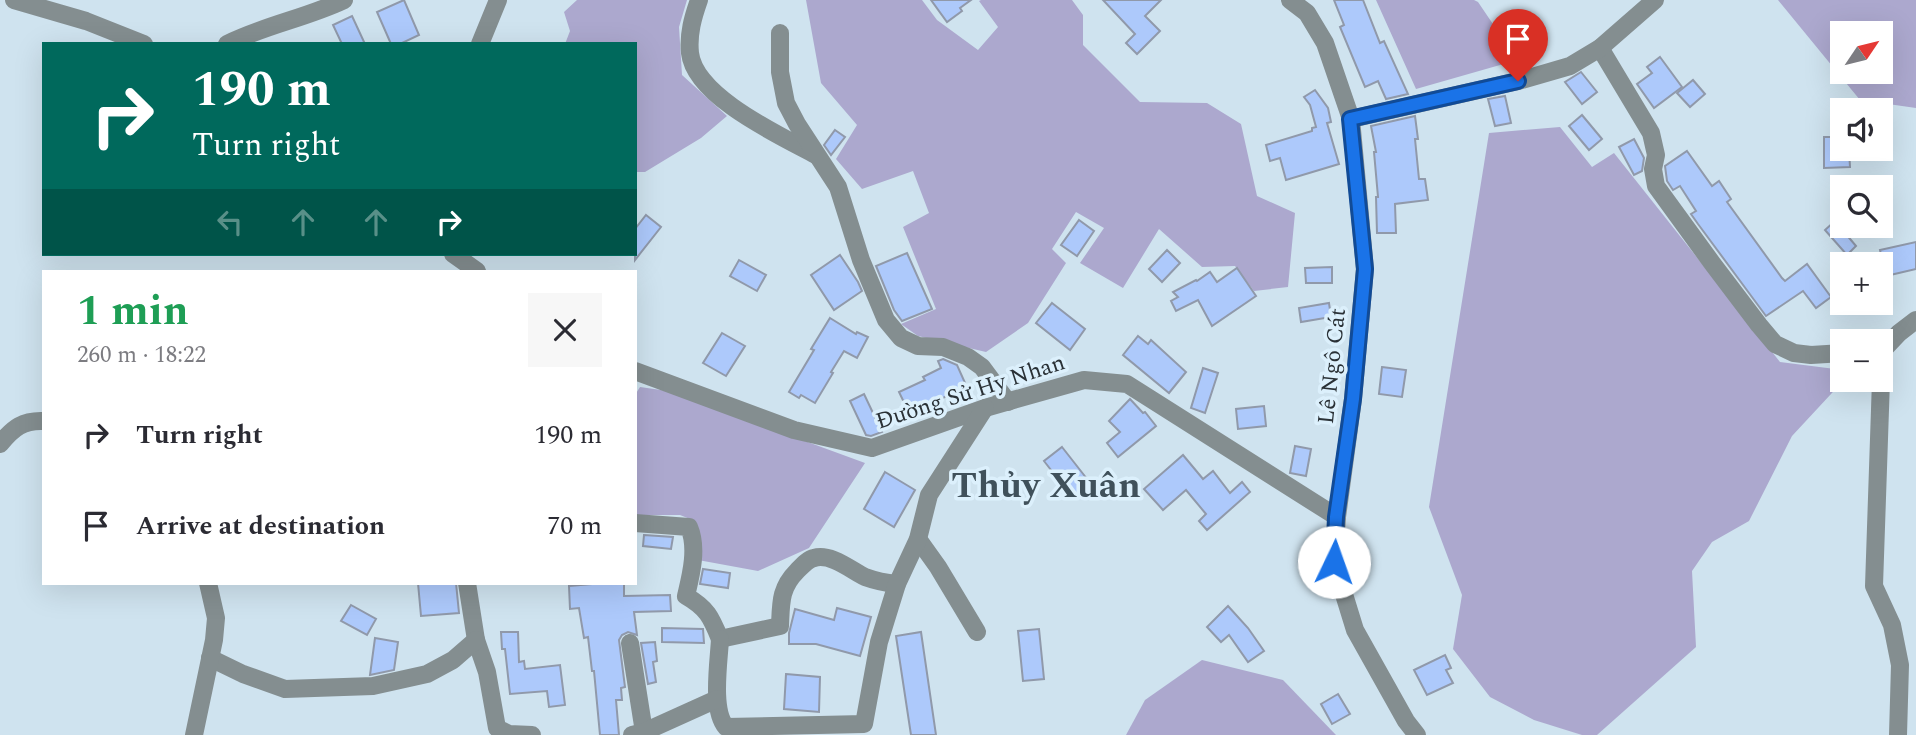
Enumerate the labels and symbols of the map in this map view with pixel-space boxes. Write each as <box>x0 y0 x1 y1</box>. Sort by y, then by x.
pin <box>1488 9 1548 81</box>
north arrow <box>1830 21 1894 84</box>
street label: Lê Ngô Cát <box>1309 306 1356 426</box>
street label: Đường Sử Hy Nhan <box>871 345 1070 440</box>
district label: Thủy Xuân <box>951 458 1141 514</box>
position arrow <box>1297 525 1371 599</box>

